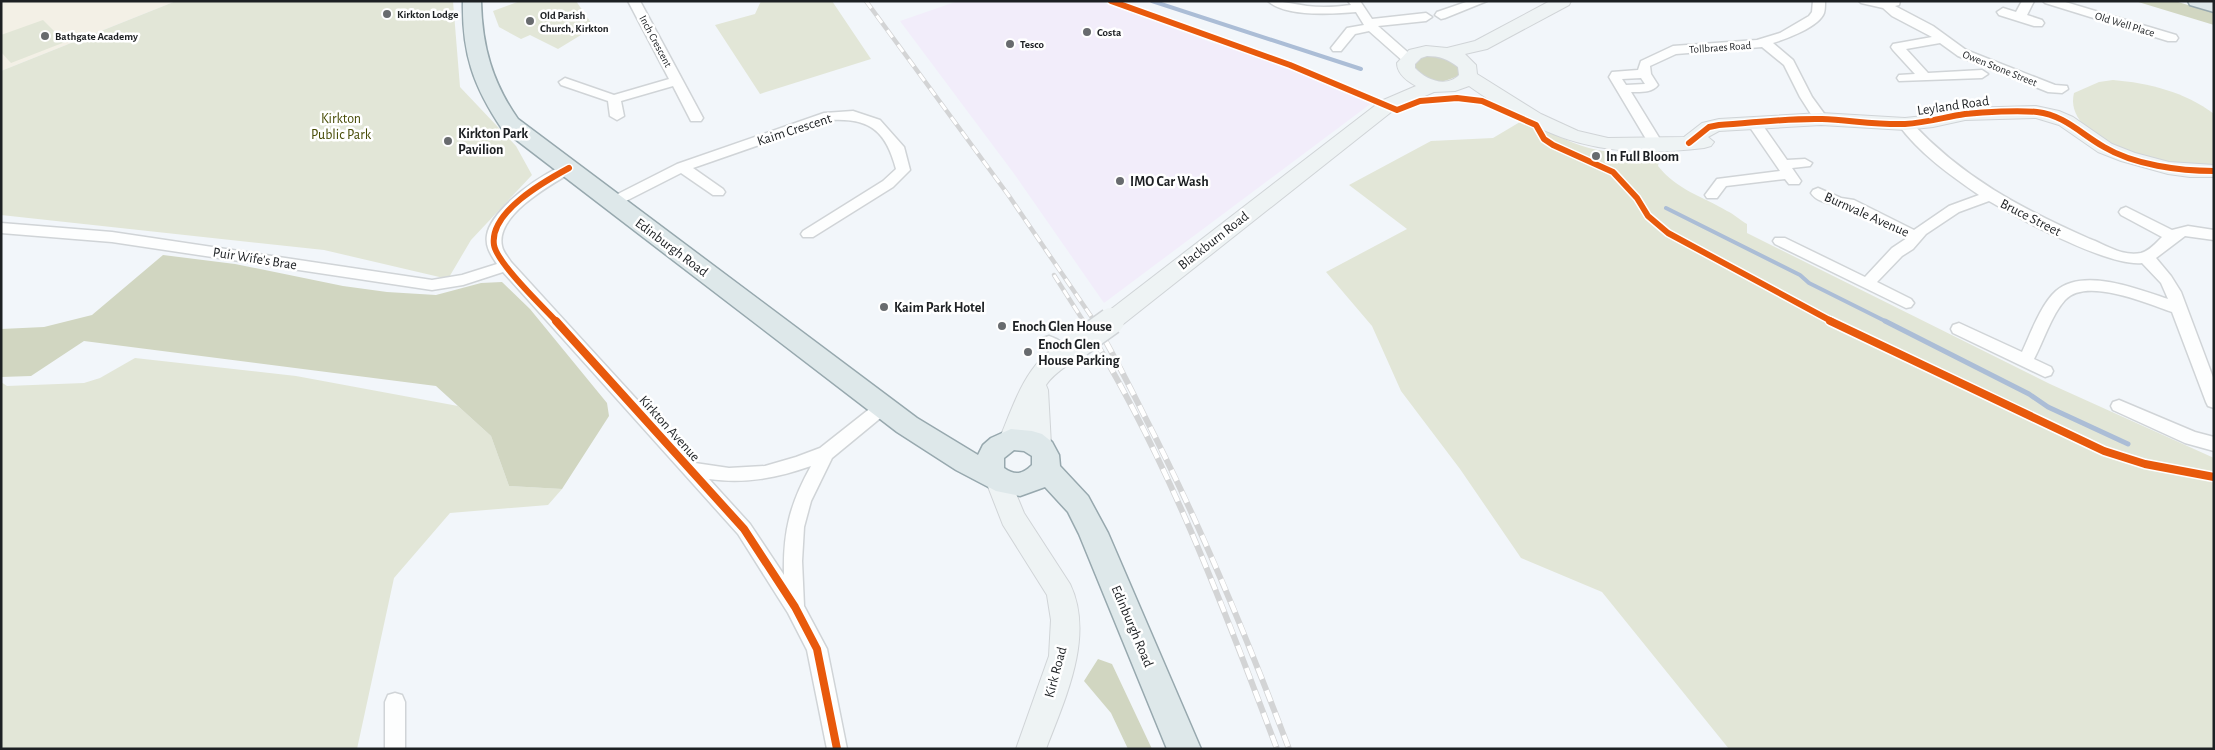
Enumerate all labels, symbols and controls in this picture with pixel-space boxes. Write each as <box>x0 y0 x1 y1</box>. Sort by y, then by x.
marker: Kirkton Lodge <box>381 8 393 20</box>
place label: Kirkton Lodge <box>397 9 459 20</box>
place label: Old Parish Church, Kirkton <box>540 10 609 34</box>
street label: Old Well Place <box>2094 10 2156 39</box>
street label: Inch Crescent <box>637 14 674 69</box>
marker: Old Parish Church, Kirkton <box>524 15 536 27</box>
marker: Costa <box>1081 26 1093 38</box>
place label: Costa <box>1097 27 1122 38</box>
marker: Bathgate Academy <box>39 30 51 42</box>
place label: Bathgate Academy <box>55 31 138 42</box>
marker: Tesco <box>1004 38 1016 50</box>
place label: Tesco <box>1020 39 1044 50</box>
street label: Tollbraes Road <box>1689 40 1752 55</box>
street label: Owen Stone Street <box>1961 49 2039 89</box>
street label: Leyland Road <box>1916 94 1990 118</box>
street label: Kaim Crescent <box>755 111 834 149</box>
park label: Kirkton Public Park <box>311 112 372 142</box>
place label: Kirkton Park Pavilion <box>458 127 528 157</box>
marker: Kirkton Park Pavilion <box>442 135 454 147</box>
marker: In Full Bloom <box>1590 150 1602 162</box>
place label: In Full Bloom <box>1606 150 1679 164</box>
marker: IMO Car Wash <box>1114 175 1126 187</box>
place label: IMO Car Wash <box>1130 175 1209 189</box>
street label: Burnvale Avenue <box>1822 190 1911 240</box>
street label: Bruce Street <box>1998 197 2064 239</box>
street label: Blackburn Road <box>1176 209 1252 273</box>
street label: Edinburgh Road <box>632 216 710 280</box>
street label: Puir Wife's Brae <box>212 245 298 273</box>
marker: Kaim Park Hotel <box>878 301 890 313</box>
place label: Kaim Park Hotel <box>894 301 985 315</box>
marker: Enoch Glen House <box>996 320 1008 332</box>
place label: Enoch Glen House <box>1012 320 1112 334</box>
place label: Enoch Glen House Parking <box>1038 338 1121 368</box>
marker: Enoch Glen House Parking <box>1022 346 1034 358</box>
street label: Kirkton Avenue <box>636 393 702 464</box>
street label: Edinburgh Road <box>1109 584 1156 669</box>
street label: Kirk Road <box>1042 645 1069 699</box>

